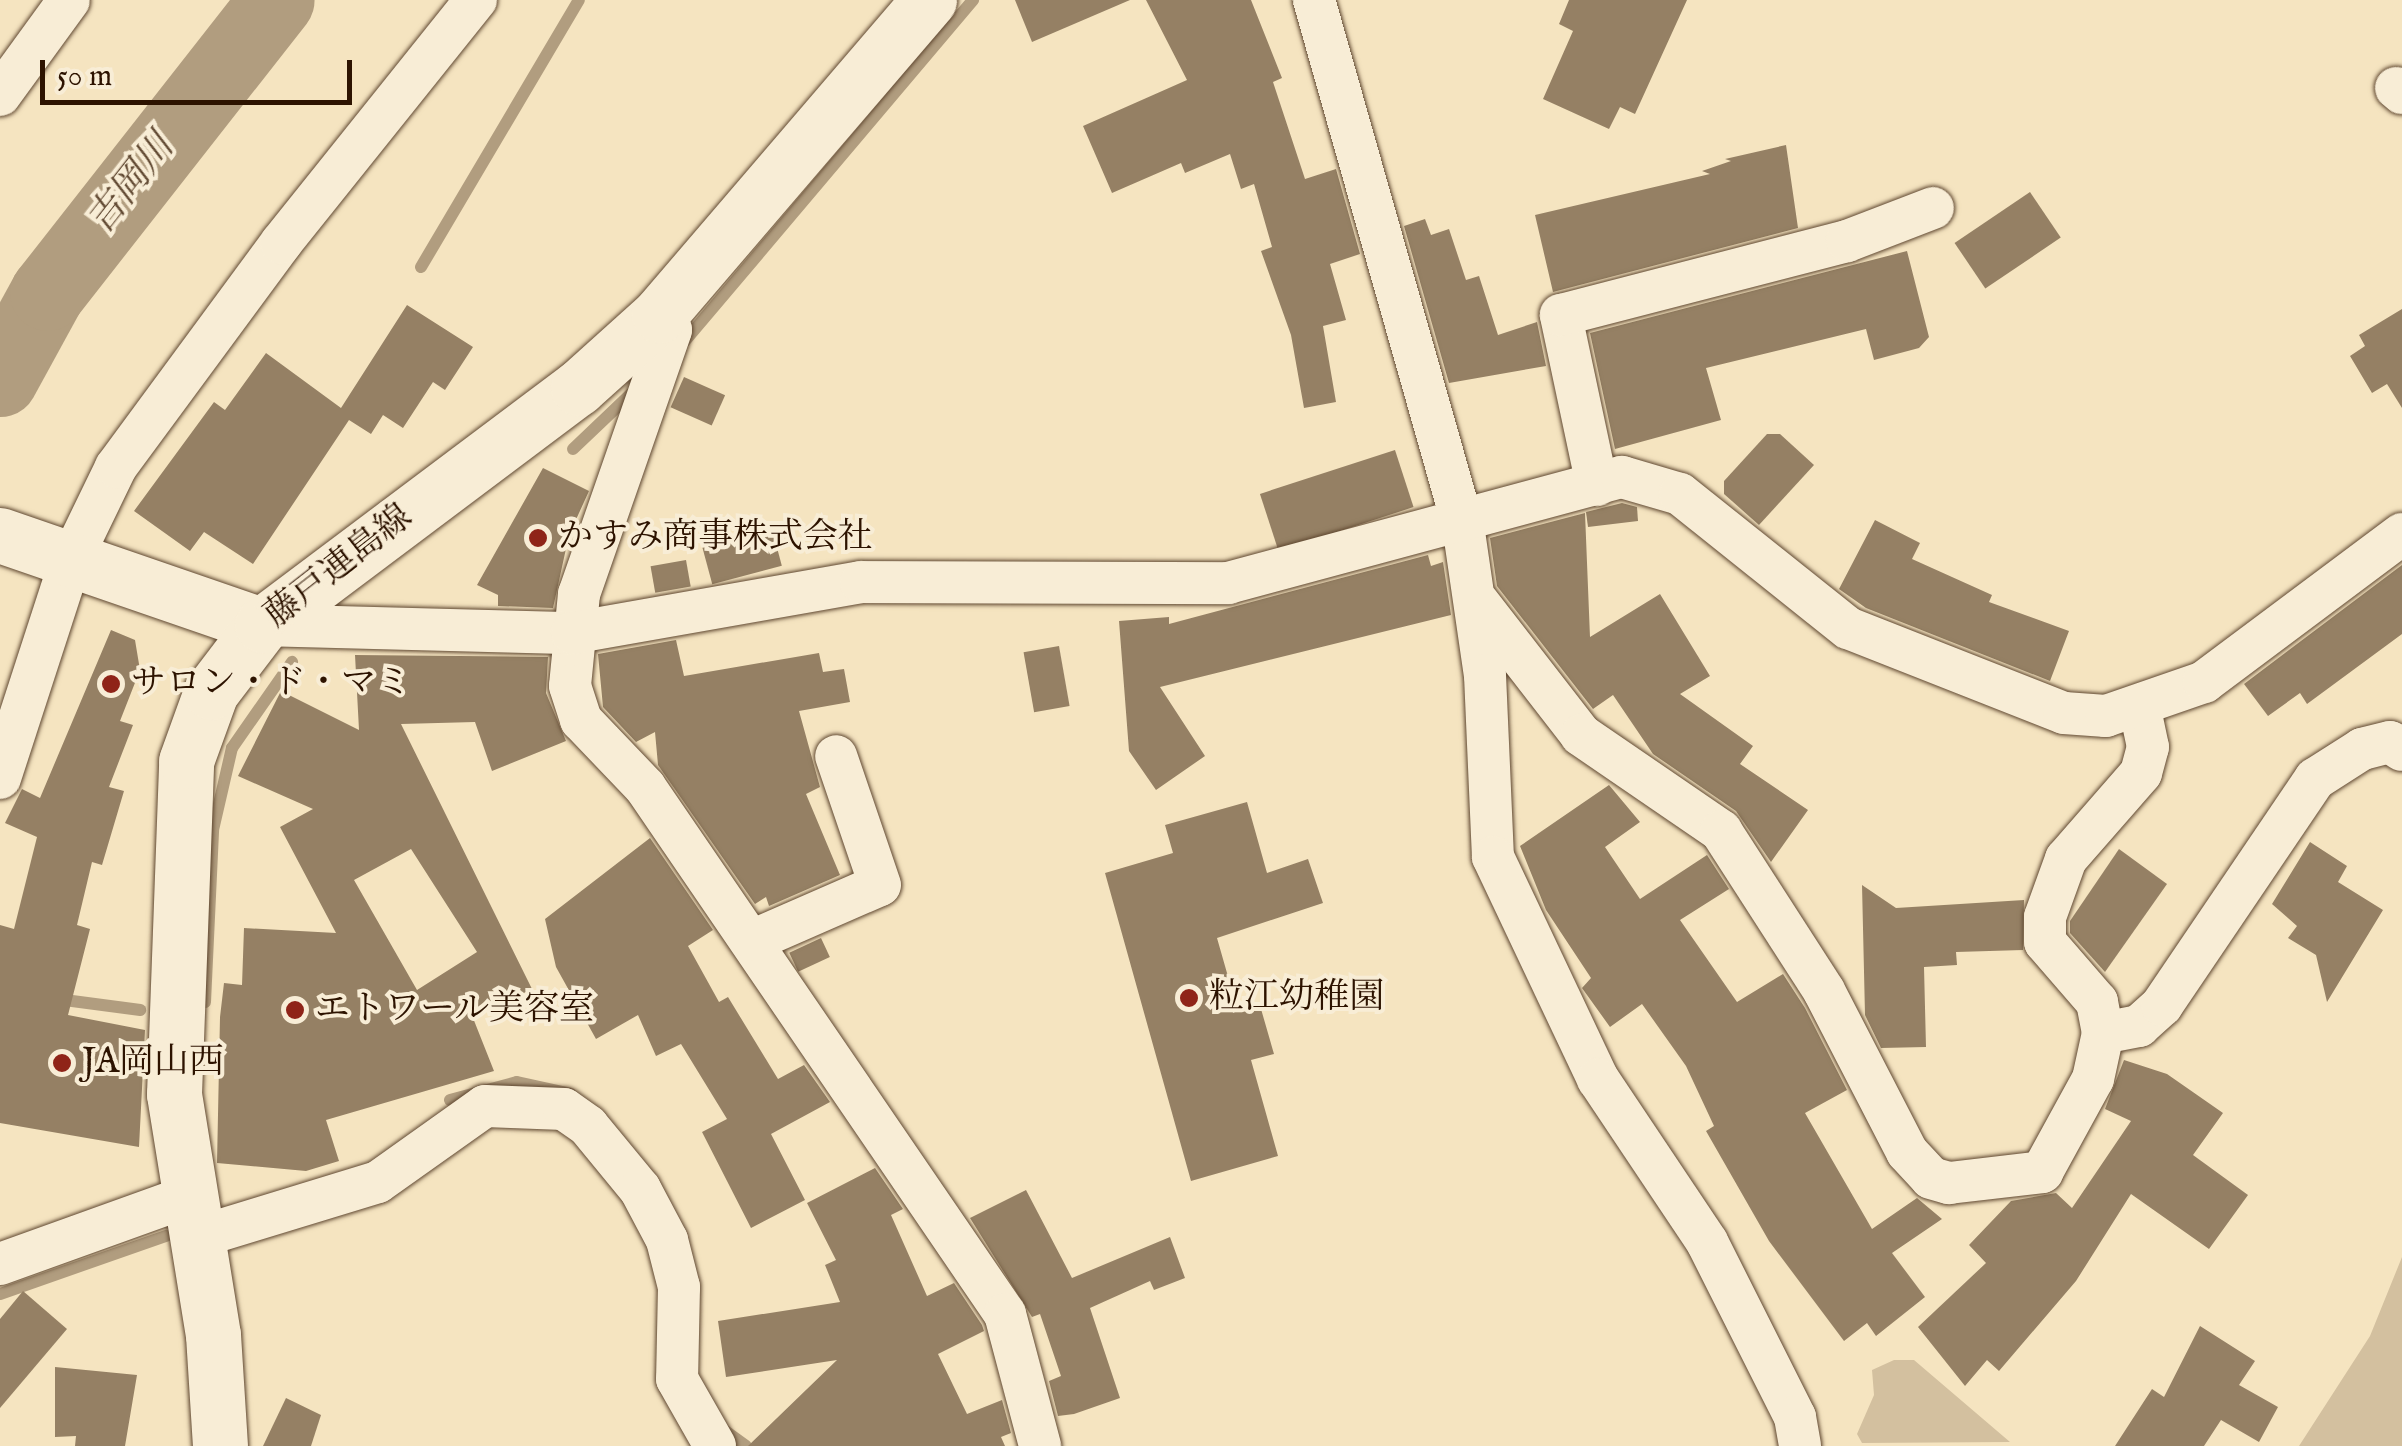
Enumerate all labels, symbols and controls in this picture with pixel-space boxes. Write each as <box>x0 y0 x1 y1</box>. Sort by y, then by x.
scale bar <box>45 40 358 102</box>
text: 50 m <box>57 58 112 96</box>
water label: 吉岡川 <box>79 126 185 244</box>
street label: 藤戸連島線 <box>257 497 421 637</box>
place label: かすみ商事株式会社 <box>558 517 873 559</box>
marker: かすみ商事株式会社 <box>527 527 549 549</box>
place label: サロン・ド・マミ <box>131 663 411 705</box>
marker: サロン・ド・マミ <box>100 673 122 695</box>
place label: 粒江幼稚園 <box>1209 977 1384 1019</box>
marker: 粒江幼稚園 <box>1178 987 1200 1009</box>
place label: エトワール美容室 <box>315 989 595 1031</box>
marker: エトワール美容室 <box>284 999 306 1021</box>
place label: JA岡山西 <box>82 1042 224 1084</box>
marker: JA岡山西 <box>51 1052 73 1074</box>

